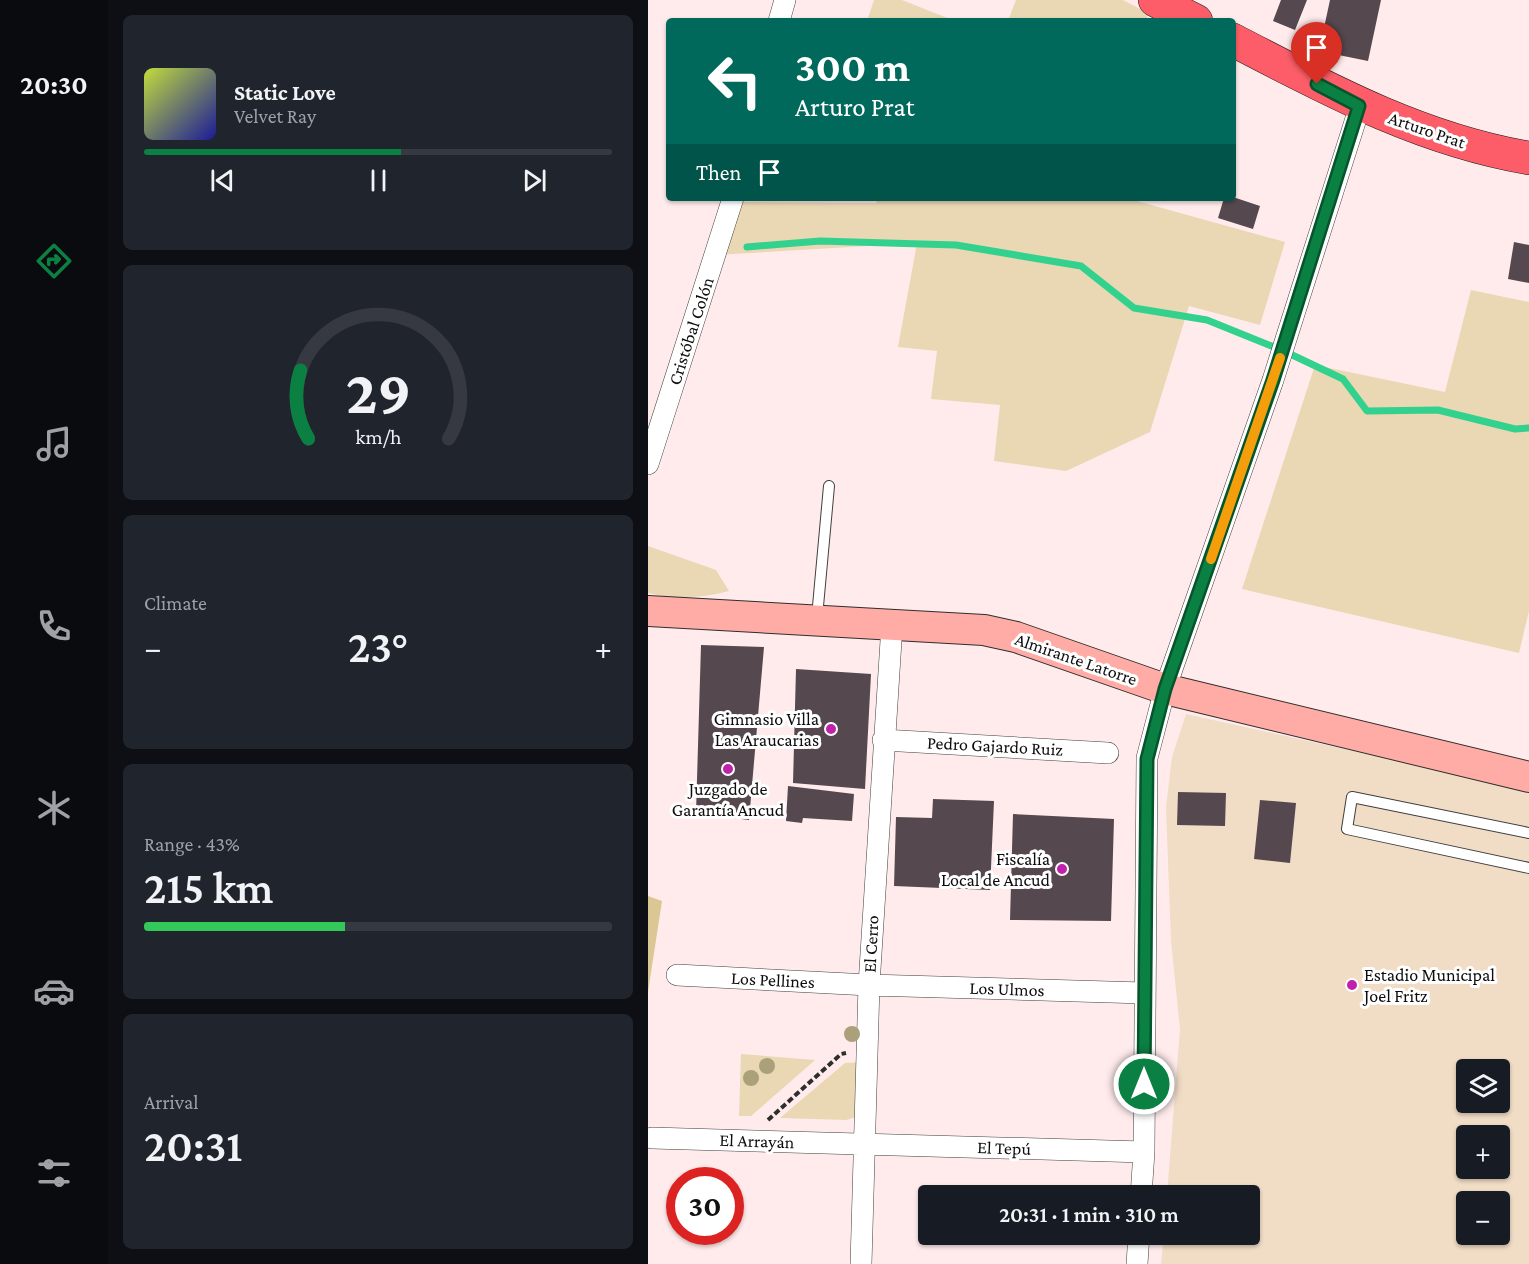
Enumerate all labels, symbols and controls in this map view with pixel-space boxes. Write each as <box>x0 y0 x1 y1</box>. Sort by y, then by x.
pin <box>1291 22 1342 84</box>
icon: arrive <box>1300 31 1333 64</box>
icon: left <box>696 42 774 120</box>
text: 300 m <box>795 43 910 90</box>
text: 20:30 <box>20 70 88 100</box>
text: Static Love <box>234 80 336 105</box>
text: Arturo Prat <box>795 92 915 122</box>
text: Velvet Ray <box>234 105 316 127</box>
street label: Arturo Prat <box>1386 108 1469 153</box>
icon: arrive <box>753 156 786 189</box>
text: Then <box>696 160 741 185</box>
icon: previous <box>206 164 239 197</box>
icon: pause <box>362 164 395 197</box>
icon: next <box>518 164 551 197</box>
icon: directions <box>33 240 75 282</box>
street label: Cristóbal Colón <box>664 274 718 387</box>
text: 29 <box>345 357 411 426</box>
icon: music <box>33 423 75 465</box>
text: km/h <box>355 426 402 450</box>
text: Climate <box>144 592 207 614</box>
icon: phone <box>33 605 75 647</box>
text: 23° <box>348 622 408 672</box>
text: − <box>144 629 161 666</box>
text: + <box>595 629 612 666</box>
street label: Almirante Latorre <box>1012 629 1140 689</box>
place label: Gimnasio Villa Las Araucarias <box>714 709 819 750</box>
marker: Gimnasio Villa Las Araucarias <box>824 722 838 736</box>
street label: Pedro Gajardo Ruiz <box>926 732 1064 761</box>
marker: Juzgado de Garantía Ancud <box>721 762 735 776</box>
place label: Juzgado de Garantía Ancud <box>672 779 785 820</box>
icon: climate <box>33 787 75 829</box>
text: Range · 43% <box>144 833 240 855</box>
place label: Fiscalía Local de Ancud <box>941 849 1051 890</box>
marker: Fiscalía Local de Ancud <box>1055 862 1069 876</box>
text: 215 km <box>144 863 273 913</box>
street label: El Cerro <box>860 915 882 973</box>
place label: Estadio Municipal Joel Fritz <box>1362 965 1495 1006</box>
street label: Los Pellines <box>731 968 815 992</box>
icon: car <box>33 970 75 1012</box>
street label: Los Ulmos <box>969 978 1045 1000</box>
marker: Estadio Municipal Joel Fritz <box>1345 978 1359 992</box>
position arrow <box>1112 1052 1176 1116</box>
map controls <box>1456 1059 1510 1245</box>
button: layers <box>1456 1059 1510 1113</box>
text: Arrival <box>144 1091 198 1113</box>
text: 20:31 <box>144 1121 242 1171</box>
button: + <box>1456 1125 1510 1179</box>
street label: El Arrayán <box>719 1130 795 1152</box>
street label: El Tepú <box>977 1137 1032 1159</box>
icon: filters <box>33 1152 75 1194</box>
speed limit sign: 30 <box>666 1167 744 1245</box>
button: − <box>1456 1191 1510 1245</box>
text: 20:31 · 1 min · 310 m <box>999 1202 1179 1227</box>

